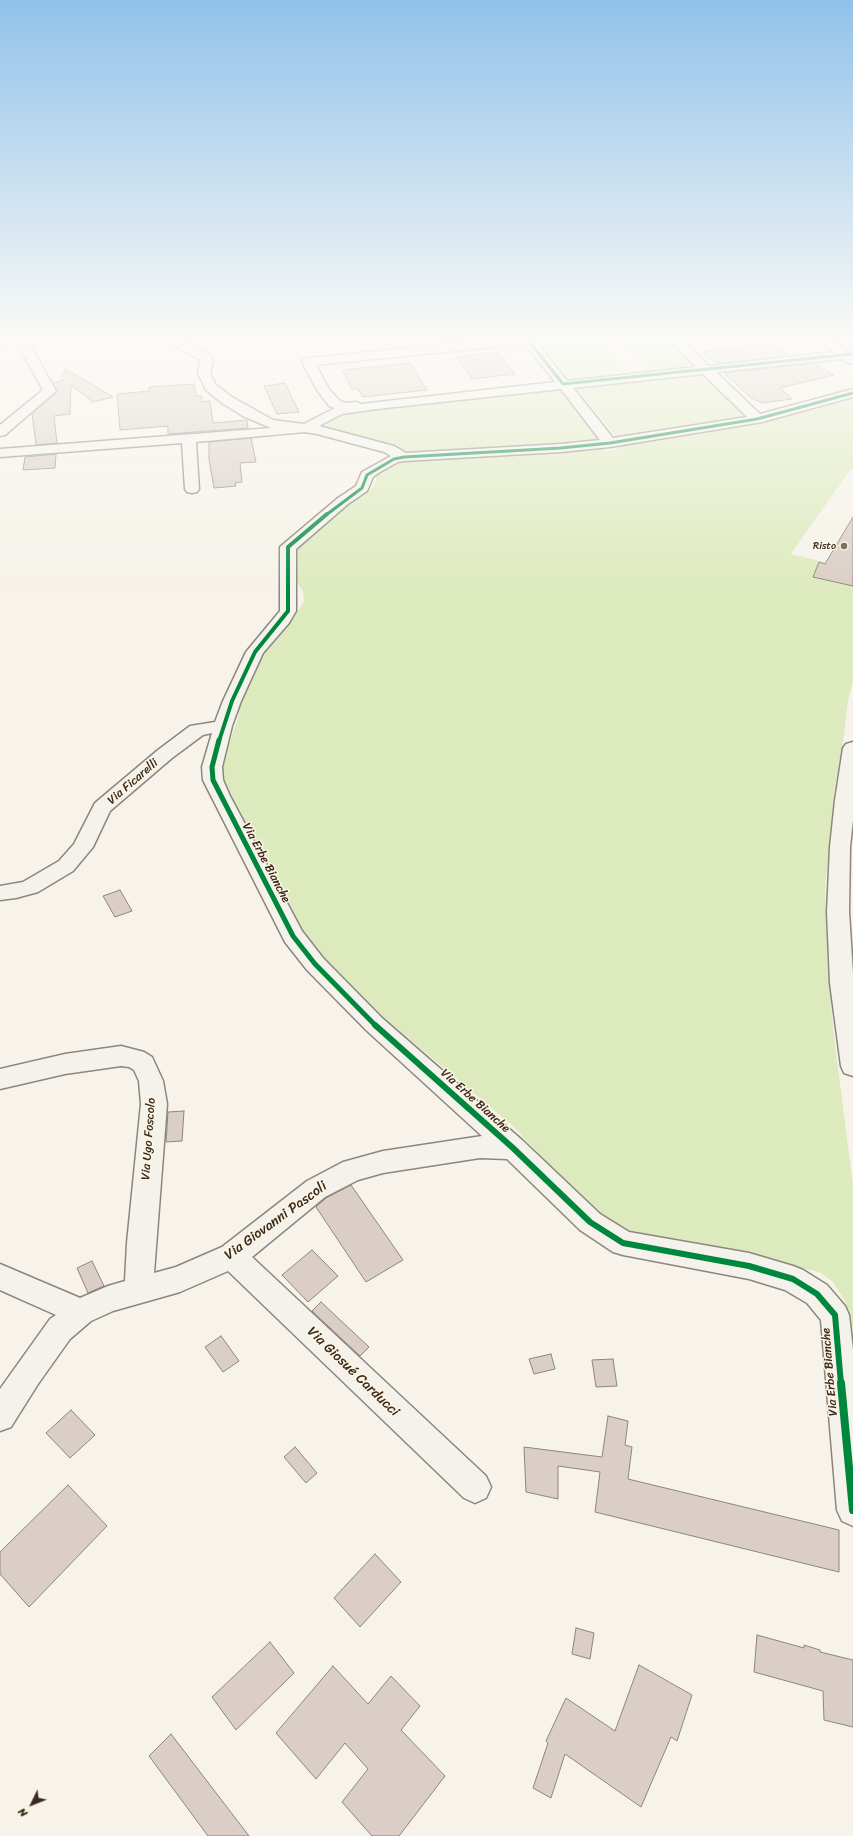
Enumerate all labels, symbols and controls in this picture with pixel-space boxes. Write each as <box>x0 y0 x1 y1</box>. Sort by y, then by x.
place label: Risto <box>813 540 836 552</box>
marker: Risto <box>839 541 849 551</box>
street label: Via Ficarelli <box>105 756 161 808</box>
street label: Via Erbe Bianche <box>239 821 293 905</box>
street label: Via Erbe Bianche <box>437 1066 513 1136</box>
street label: Via Ugo Foscolo <box>139 1097 159 1181</box>
street label: Via Giovanni Pascoli <box>221 1178 331 1264</box>
street label: Via Giosué Carducci <box>303 1324 403 1420</box>
street label: Via Erbe Bianche <box>819 1327 841 1417</box>
north arrow <box>12 1784 52 1824</box>
text: N <box>13 1803 32 1822</box>

